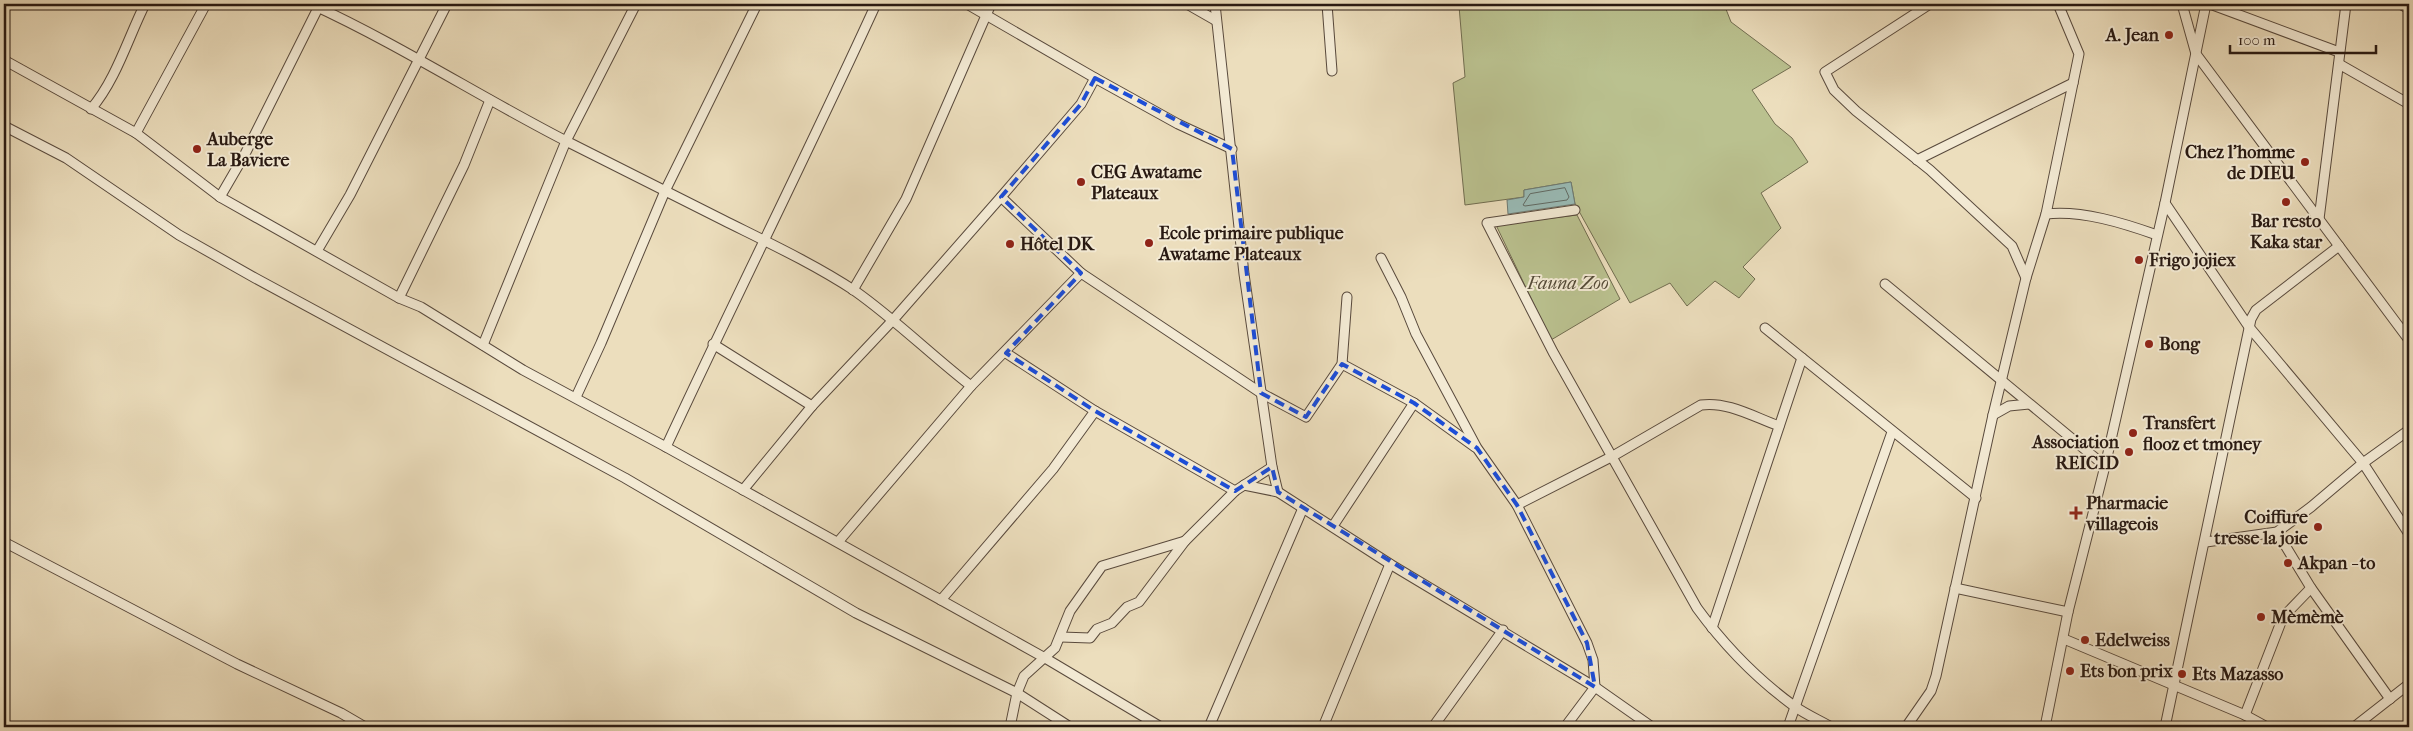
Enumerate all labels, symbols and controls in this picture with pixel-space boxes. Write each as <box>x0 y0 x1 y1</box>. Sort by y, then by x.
scale bar <box>2230 22 2377 54</box>
place label: A. Jean <box>2105 25 2160 46</box>
marker: A. Jean <box>2163 29 2175 41</box>
text: 100 m <box>2238 31 2276 49</box>
place label: Auberge La Baviere <box>206 129 289 171</box>
place label: Chez l'homme de DIEU <box>2185 142 2296 184</box>
marker: Auberge La Baviere <box>191 143 203 155</box>
marker: Chez l'homme de DIEU <box>2299 156 2311 168</box>
place label: CEG Awatame Plateaux <box>1091 162 1202 204</box>
marker: CEG Awatame Plateaux <box>1075 176 1087 188</box>
marker: Bar resto Kaka star <box>2280 196 2292 208</box>
place label: Bar resto Kaka star <box>2250 211 2322 253</box>
place label: Ecole primaire publique Awatame Plateaux <box>1158 223 1344 265</box>
place label: Hôtel DK <box>1020 234 1096 255</box>
marker: Ecole primaire publique Awatame Plateaux <box>1143 237 1155 249</box>
marker: Hôtel DK <box>1004 238 1016 250</box>
place label: Frigo jojiex <box>2148 250 2236 271</box>
marker: Frigo jojiex <box>2133 254 2145 266</box>
park label: Fauna Zoo <box>1526 273 1609 294</box>
place label: Bong <box>2159 334 2201 355</box>
marker: Bong <box>2143 338 2155 350</box>
place label: Transfert flooz et tmoney <box>2142 413 2263 455</box>
marker: Transfert flooz et tmoney <box>2127 427 2139 439</box>
place label: Association REICID <box>2031 432 2120 474</box>
marker: Association REICID <box>2123 446 2135 458</box>
place label: Pharmacie villageois <box>2085 493 2168 535</box>
marker: Pharmacie villageois <box>2070 507 2082 519</box>
place label: Coiffure tresse la joie <box>2213 507 2308 549</box>
marker: Coiffure tresse la joie <box>2312 521 2324 533</box>
place label: Akpan - to <box>2297 553 2375 574</box>
marker: Akpan - to <box>2282 557 2294 569</box>
place label: Mèmèmè <box>2270 607 2344 628</box>
marker: Mèmèmè <box>2255 611 2267 623</box>
place label: Edelweiss <box>2095 630 2170 651</box>
marker: Edelweiss <box>2079 634 2091 646</box>
place label: Ets bon prix <box>2080 661 2173 682</box>
place label: Ets Mazasso <box>2192 664 2283 685</box>
marker: Ets bon prix <box>2064 665 2076 677</box>
marker: Ets Mazasso <box>2176 668 2188 680</box>

